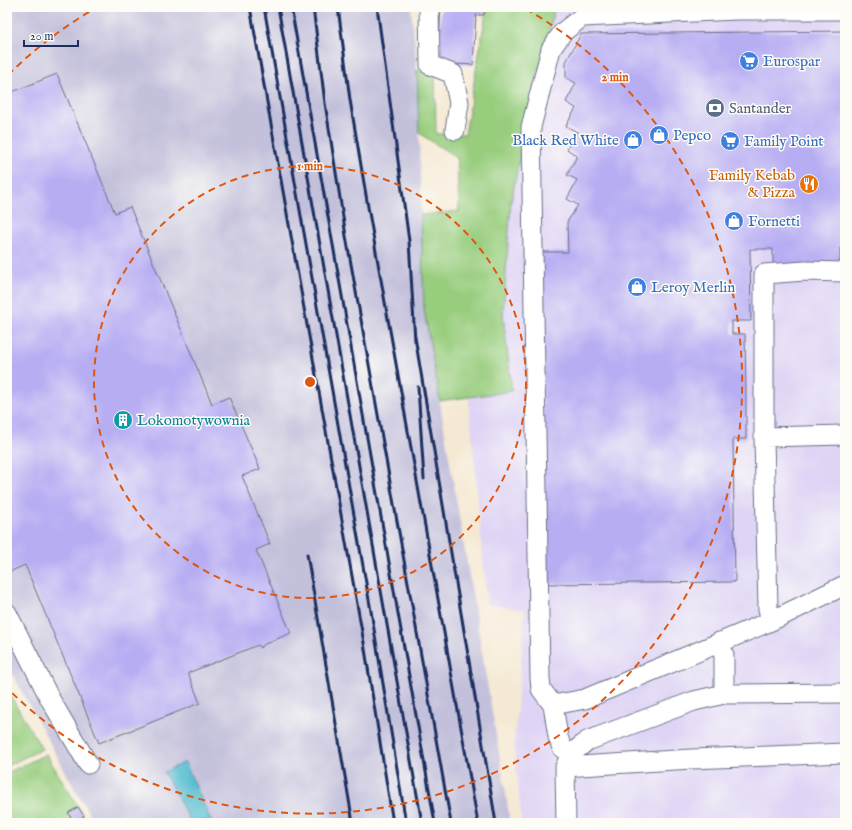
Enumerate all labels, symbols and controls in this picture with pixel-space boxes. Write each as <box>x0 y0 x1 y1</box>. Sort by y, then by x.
scale bar <box>24 22 78 48</box>
text: 20 m <box>30 29 53 44</box>
supermarket icon: Eurospar <box>738 50 760 72</box>
place label: Eurospar <box>763 52 821 71</box>
text: 2 min <box>601 70 629 85</box>
bank icon: Santander <box>704 97 726 119</box>
place label: Santander <box>729 99 792 118</box>
shop icon: Pepco <box>648 124 670 146</box>
place label: Pepco <box>673 126 711 145</box>
shop icon: Black Red White <box>622 129 644 151</box>
supermarket icon: Family Point <box>719 130 741 152</box>
place label: Black Red White <box>512 131 619 150</box>
place label: Family Point <box>744 132 823 151</box>
text: 1 min <box>297 159 324 174</box>
place label: Family Kebab & Pizza <box>709 166 796 202</box>
restaurant icon: Family Kebab & Pizza <box>798 173 820 195</box>
shop icon: Fornetti <box>723 210 745 232</box>
place label: Fornetti <box>748 212 800 231</box>
shop icon: Leroy Merlin <box>626 276 648 298</box>
place label: Leroy Merlin <box>651 278 735 297</box>
centre of rings <box>303 375 317 389</box>
building icon: Lokomotywownia <box>112 409 134 431</box>
place label: Lokomotywownia <box>137 411 250 430</box>

